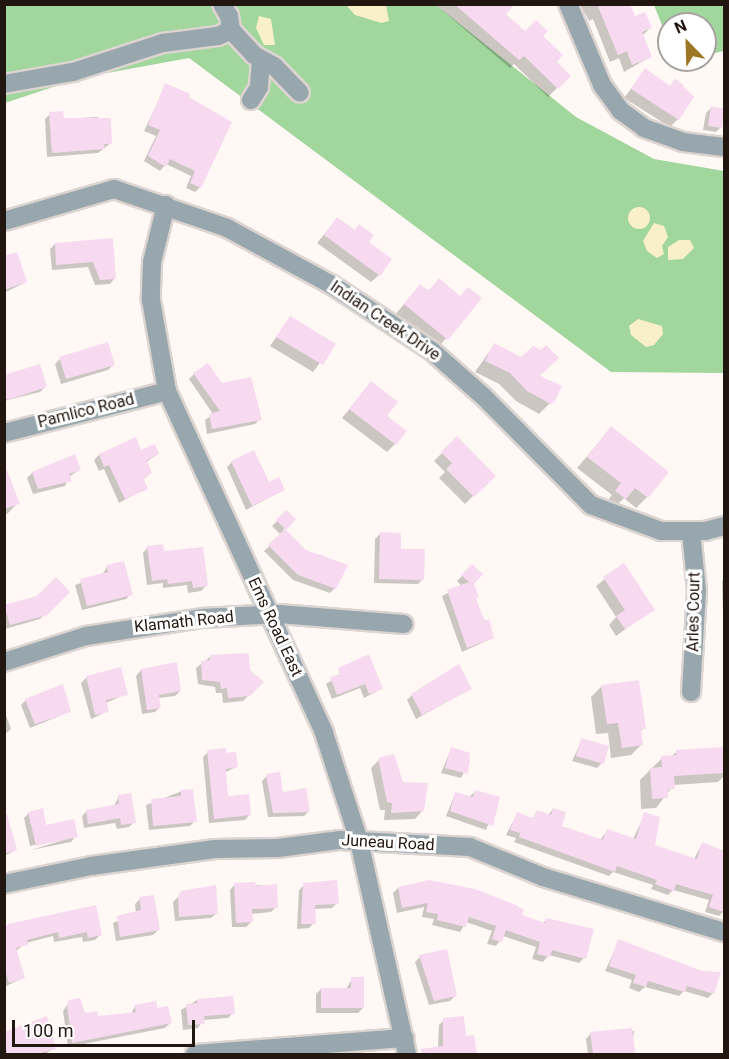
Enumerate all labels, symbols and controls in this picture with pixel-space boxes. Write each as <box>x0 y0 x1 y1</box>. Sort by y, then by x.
north arrow <box>657 12 717 72</box>
text: N <box>672 16 689 38</box>
street label: Indian Creek Drive <box>326 277 444 365</box>
street label: Pamlico Road <box>36 390 136 432</box>
street label: Arles Court <box>684 572 704 652</box>
street label: Ems Road East <box>244 574 306 680</box>
street label: Klamath Road <box>133 607 235 637</box>
street label: Juneau Road <box>341 831 435 855</box>
scale bar <box>15 1008 198 1046</box>
text: 100 m <box>23 1020 74 1041</box>

